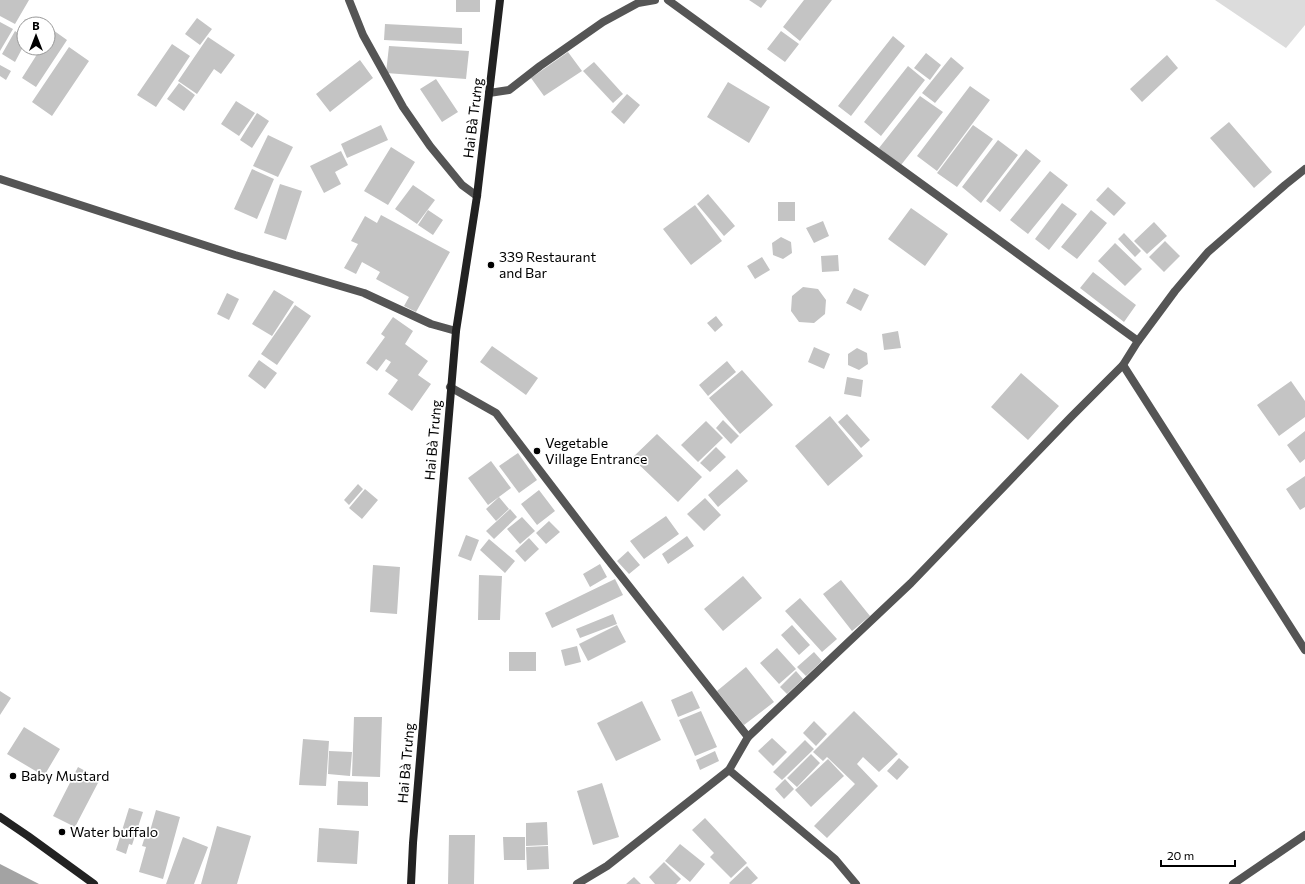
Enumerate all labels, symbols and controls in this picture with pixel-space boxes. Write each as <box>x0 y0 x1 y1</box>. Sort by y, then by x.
north arrow <box>16 16 56 56</box>
text: B <box>32 19 40 32</box>
street label: Hai Bà Trưng <box>459 76 486 159</box>
place label: 339 Restaurant and Bar <box>499 248 596 281</box>
marker: 339 Restaurant and Bar <box>486 260 496 270</box>
street label: Hai Bà Trưng <box>421 398 445 481</box>
place label: Vegetable Village Entrance <box>545 434 647 467</box>
marker: Vegetable Village Entrance <box>532 446 542 456</box>
street label: Hai Bà Trưng <box>394 721 418 804</box>
place label: Baby Mustard <box>21 767 109 784</box>
marker: Baby Mustard <box>8 771 18 781</box>
place label: Water buffalo <box>70 823 158 840</box>
marker: Water buffalo <box>57 827 67 837</box>
scale bar <box>1161 842 1235 868</box>
text: 20 m <box>1167 848 1194 862</box>

